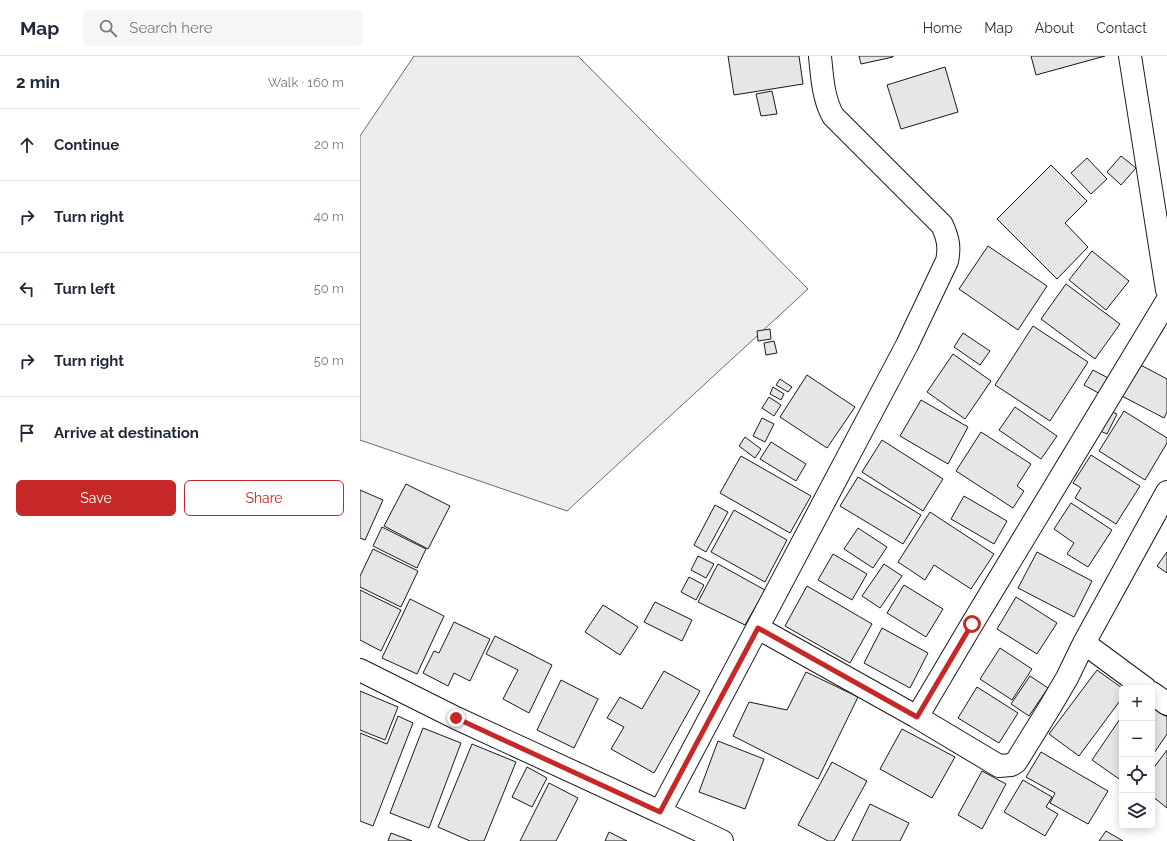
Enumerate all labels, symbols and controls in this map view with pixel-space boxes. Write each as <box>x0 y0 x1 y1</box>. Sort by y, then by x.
search box <box>83 10 363 46</box>
text: Map <box>20 17 59 39</box>
icon: search <box>97 17 119 39</box>
text: Search here <box>129 19 213 37</box>
text: Home <box>923 20 962 36</box>
text: Map <box>984 20 1013 36</box>
text: About <box>1035 20 1074 36</box>
text: Contact <box>1096 20 1147 36</box>
text: 2 min <box>16 72 60 92</box>
text: Walk · 160 m <box>268 75 344 90</box>
icon: ahead <box>16 134 38 156</box>
text: Continue <box>54 136 119 154</box>
text: 20 m <box>314 137 344 152</box>
icon: right <box>16 206 38 228</box>
text: Turn right <box>54 208 124 226</box>
text: 40 m <box>314 209 344 224</box>
icon: left <box>16 278 38 300</box>
text: Turn left <box>54 280 115 298</box>
text: 50 m <box>314 281 344 296</box>
icon: right <box>16 350 38 372</box>
text: Turn right <box>54 352 124 370</box>
text: 50 m <box>314 353 344 368</box>
icon: arrive <box>16 422 38 444</box>
text: Arrive at destination <box>54 424 199 442</box>
button: Save <box>16 480 176 516</box>
button: Share <box>184 480 344 516</box>
route start <box>963 615 981 633</box>
map controls <box>1119 685 1155 829</box>
button: + <box>1119 685 1155 721</box>
route end <box>447 709 465 727</box>
button: − <box>1119 721 1155 757</box>
button: locate <box>1119 757 1155 793</box>
button: layers <box>1119 793 1155 829</box>

